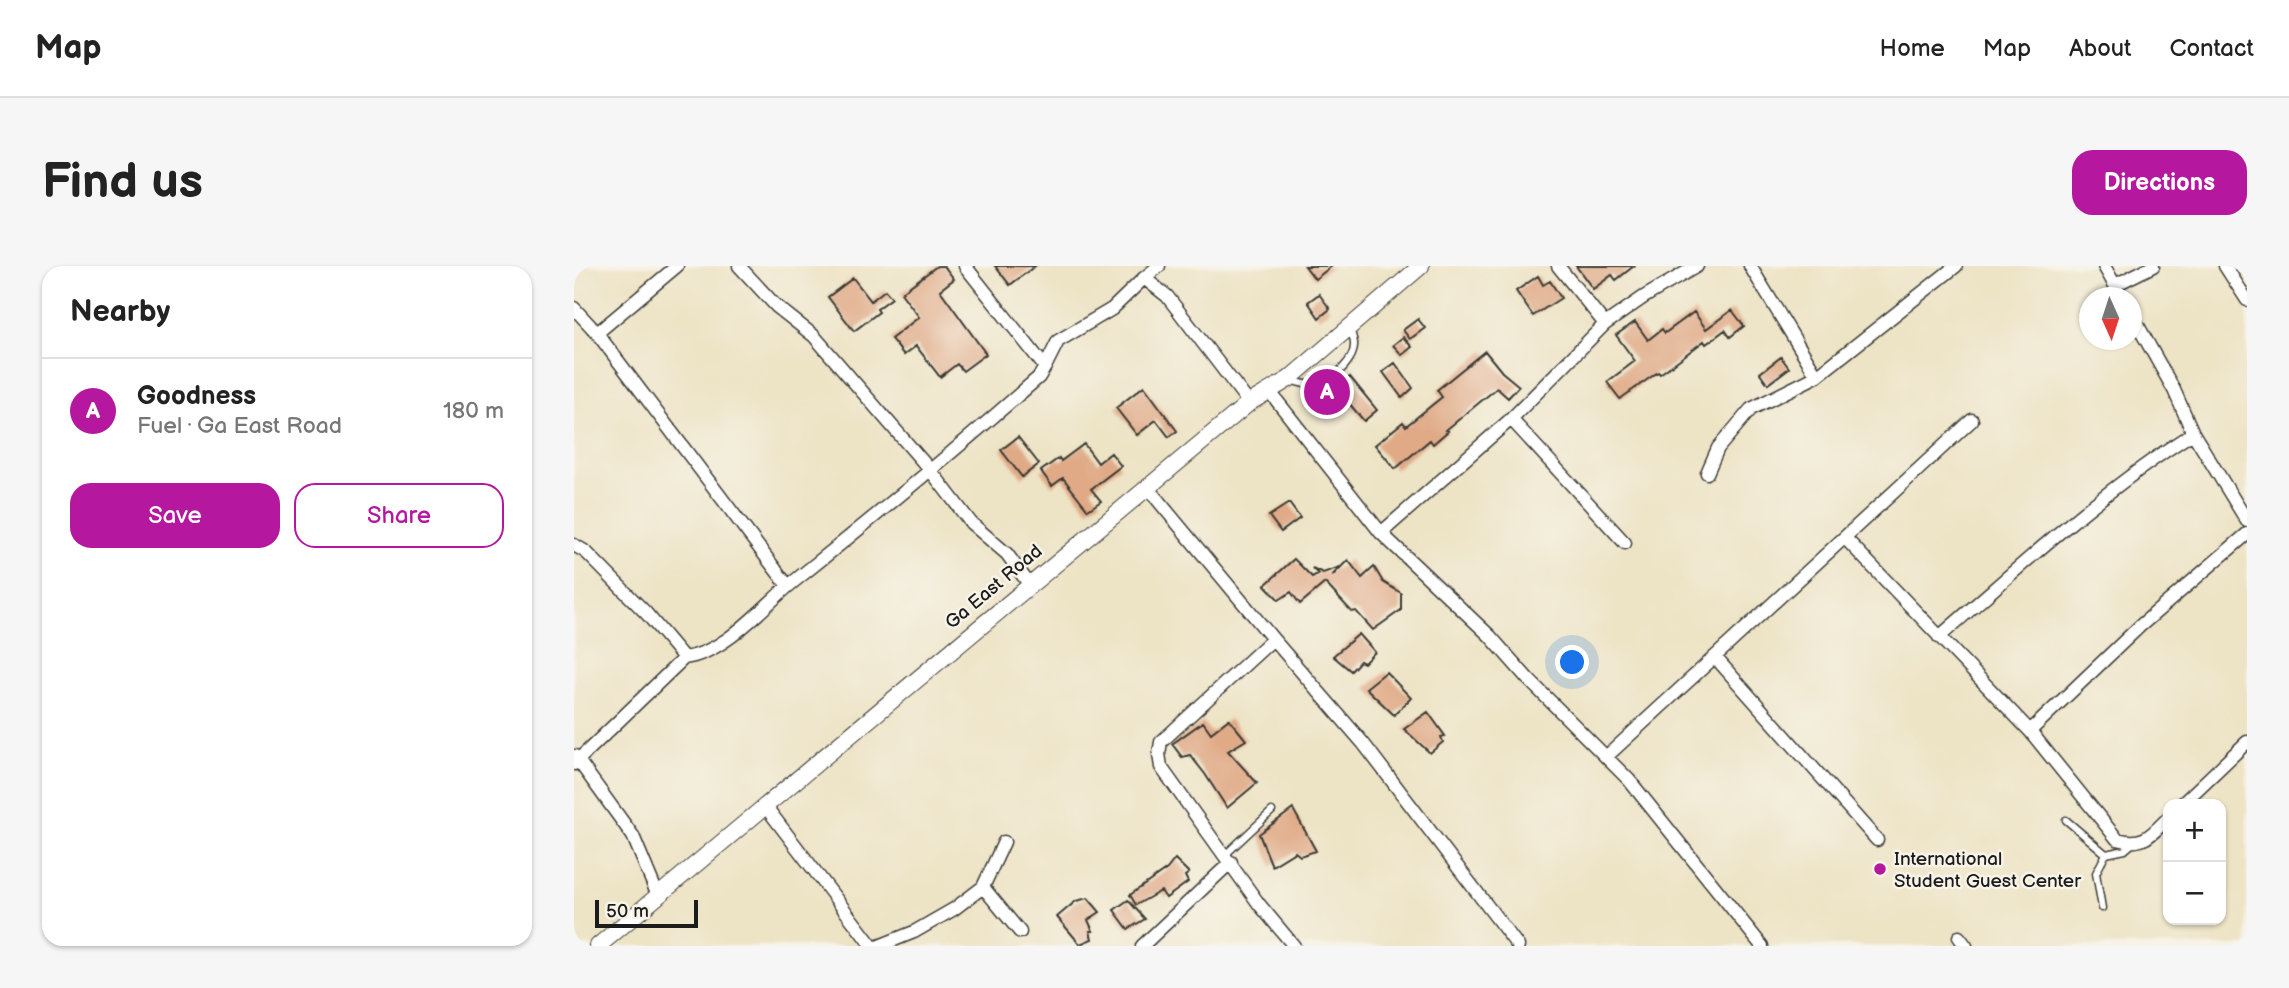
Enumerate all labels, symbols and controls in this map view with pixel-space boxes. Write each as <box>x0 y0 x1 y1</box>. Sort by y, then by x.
text: Map <box>35 28 101 68</box>
text: Home <box>1880 34 1945 63</box>
text: Map <box>1983 34 2031 63</box>
text: About <box>2069 34 2131 63</box>
text: Contact <box>2169 34 2254 63</box>
button: Directions <box>2072 150 2247 215</box>
text: Find us <box>42 153 203 212</box>
north arrow <box>2079 287 2142 350</box>
text: Nearby <box>70 294 170 330</box>
pin: A <box>1304 366 1350 418</box>
text: Goodness <box>137 381 256 412</box>
text: A <box>86 397 100 425</box>
text: 180 m <box>443 397 504 425</box>
text: Fuel · Ga East Road <box>137 412 342 440</box>
button: Save <box>70 483 280 548</box>
button: Share <box>294 483 504 548</box>
street label: Ga East Road <box>941 540 1047 634</box>
your location <box>1555 645 1589 679</box>
map controls <box>2163 799 2226 925</box>
button: + <box>2163 799 2226 862</box>
place label: International Student Guest Center <box>1894 848 2082 893</box>
marker: International Student Guest Center <box>1872 861 1888 877</box>
button: − <box>2163 862 2226 925</box>
scale bar <box>595 897 698 929</box>
text: 50 m <box>606 900 649 923</box>

